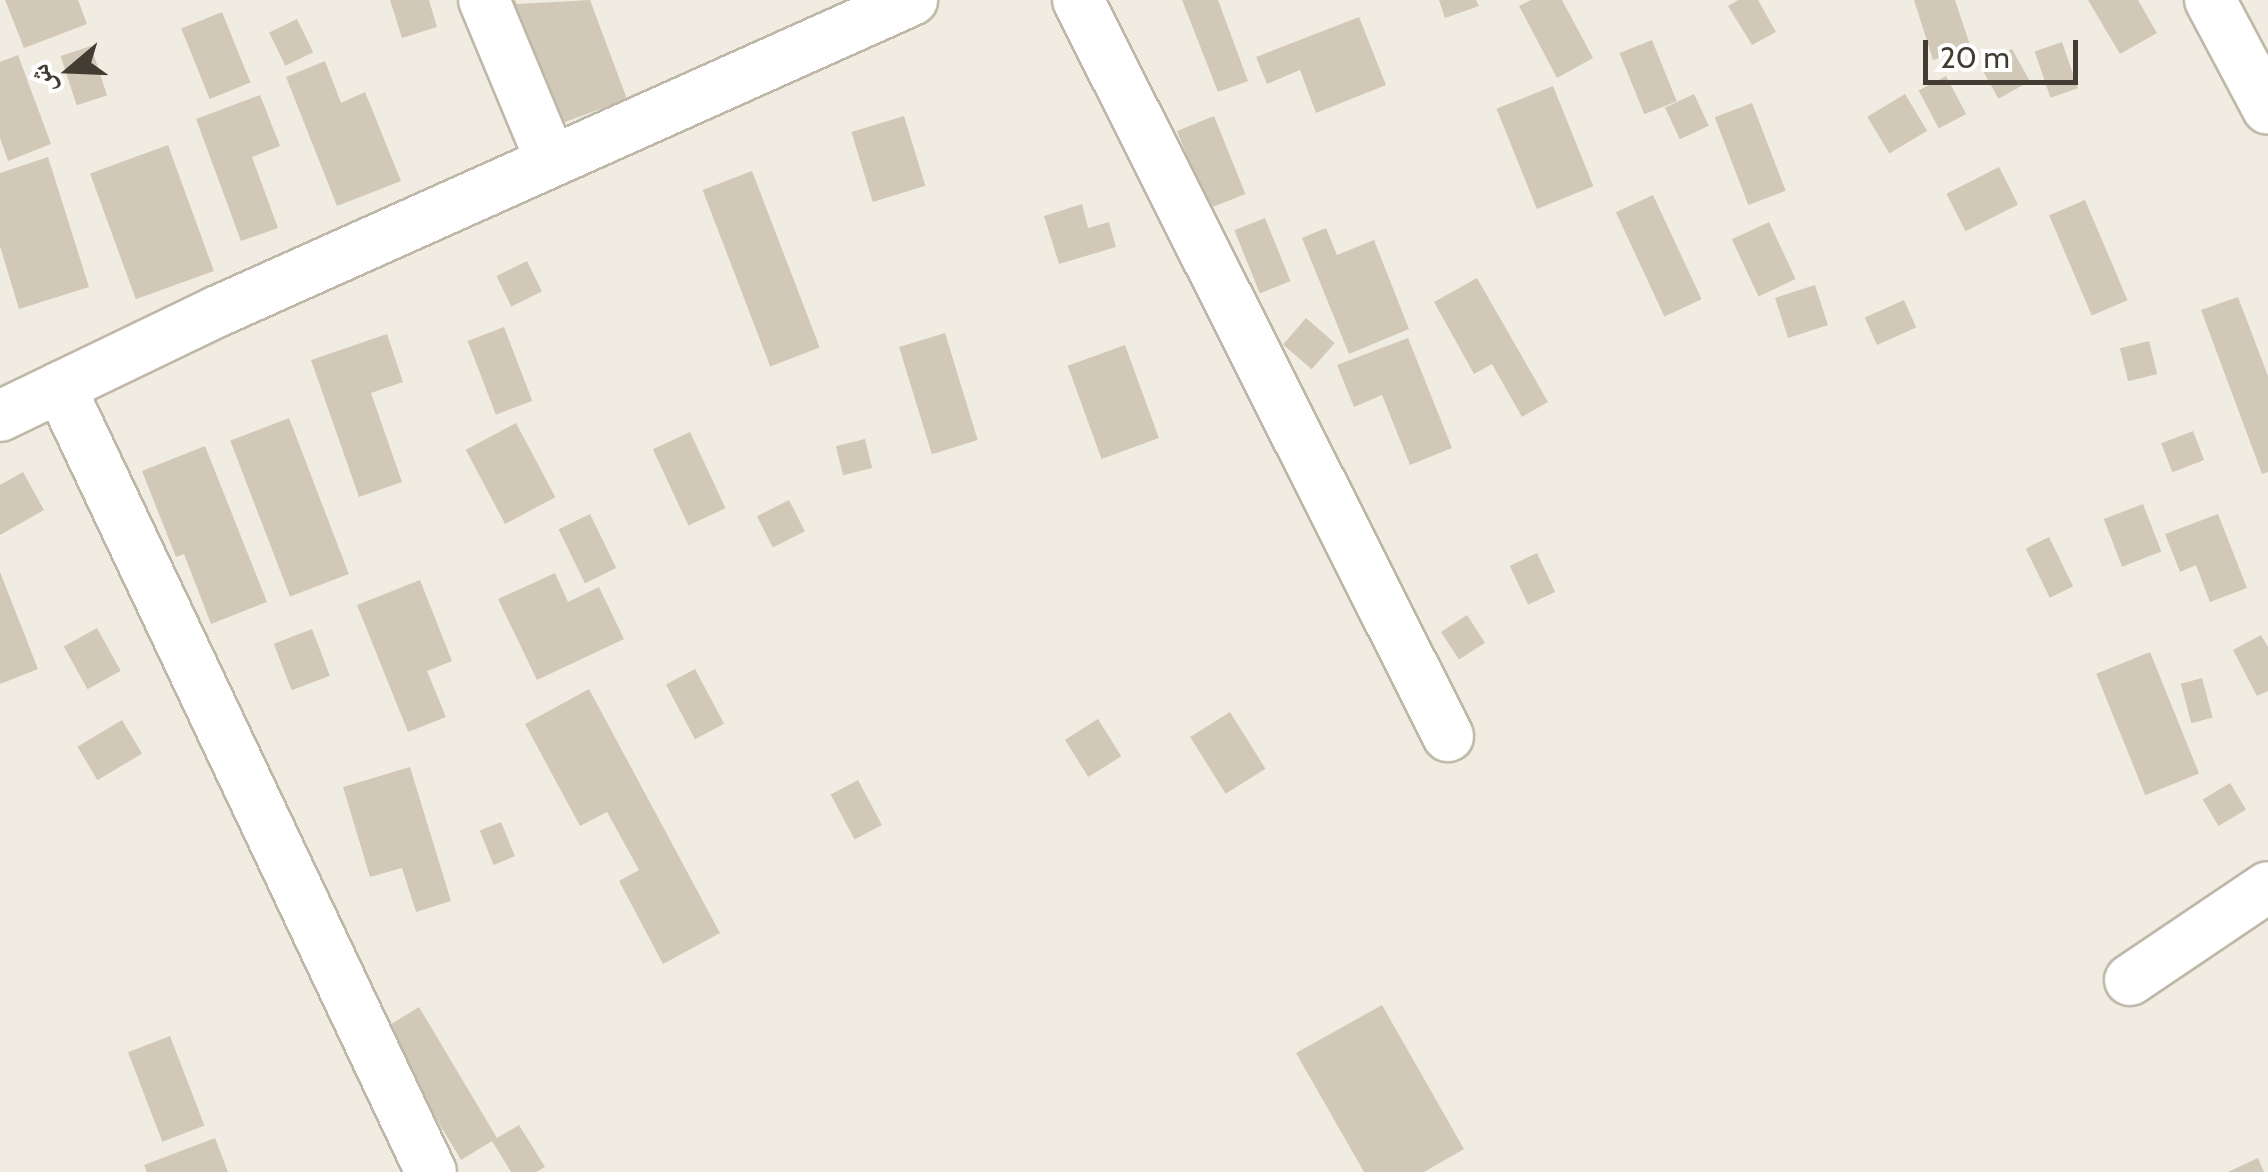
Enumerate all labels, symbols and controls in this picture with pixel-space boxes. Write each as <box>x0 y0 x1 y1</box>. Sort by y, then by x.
north arrow <box>20 20 120 120</box>
scale bar <box>1928 20 2083 82</box>
text: 20 m <box>1940 39 2010 76</box>
text: ش <box>21 60 63 99</box>

